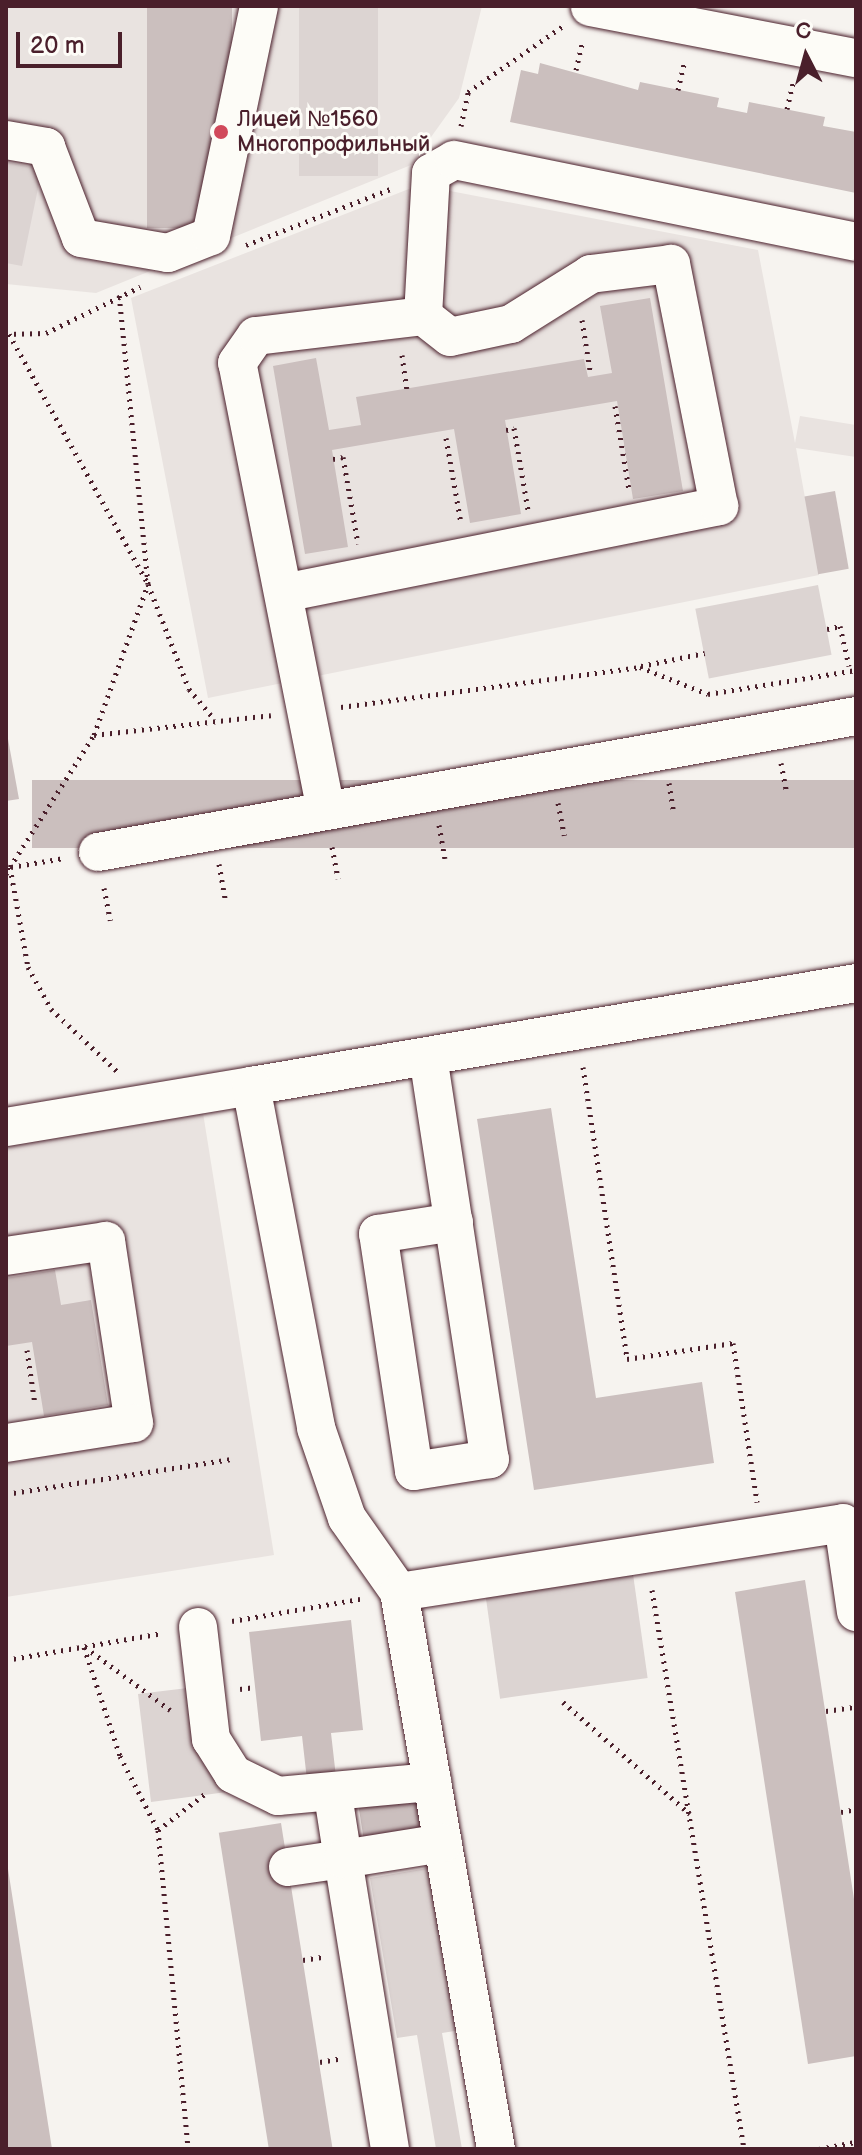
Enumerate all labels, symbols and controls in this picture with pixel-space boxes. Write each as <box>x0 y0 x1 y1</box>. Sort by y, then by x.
scale bar <box>20 16 126 66</box>
north arrow <box>766 16 846 96</box>
text: С <box>794 17 812 46</box>
text: 20 m <box>30 31 85 60</box>
place label: Лицей №1560 Многопрофильный <box>237 106 430 158</box>
marker: Лицей №1560 Многопрофильный <box>212 123 230 141</box>

